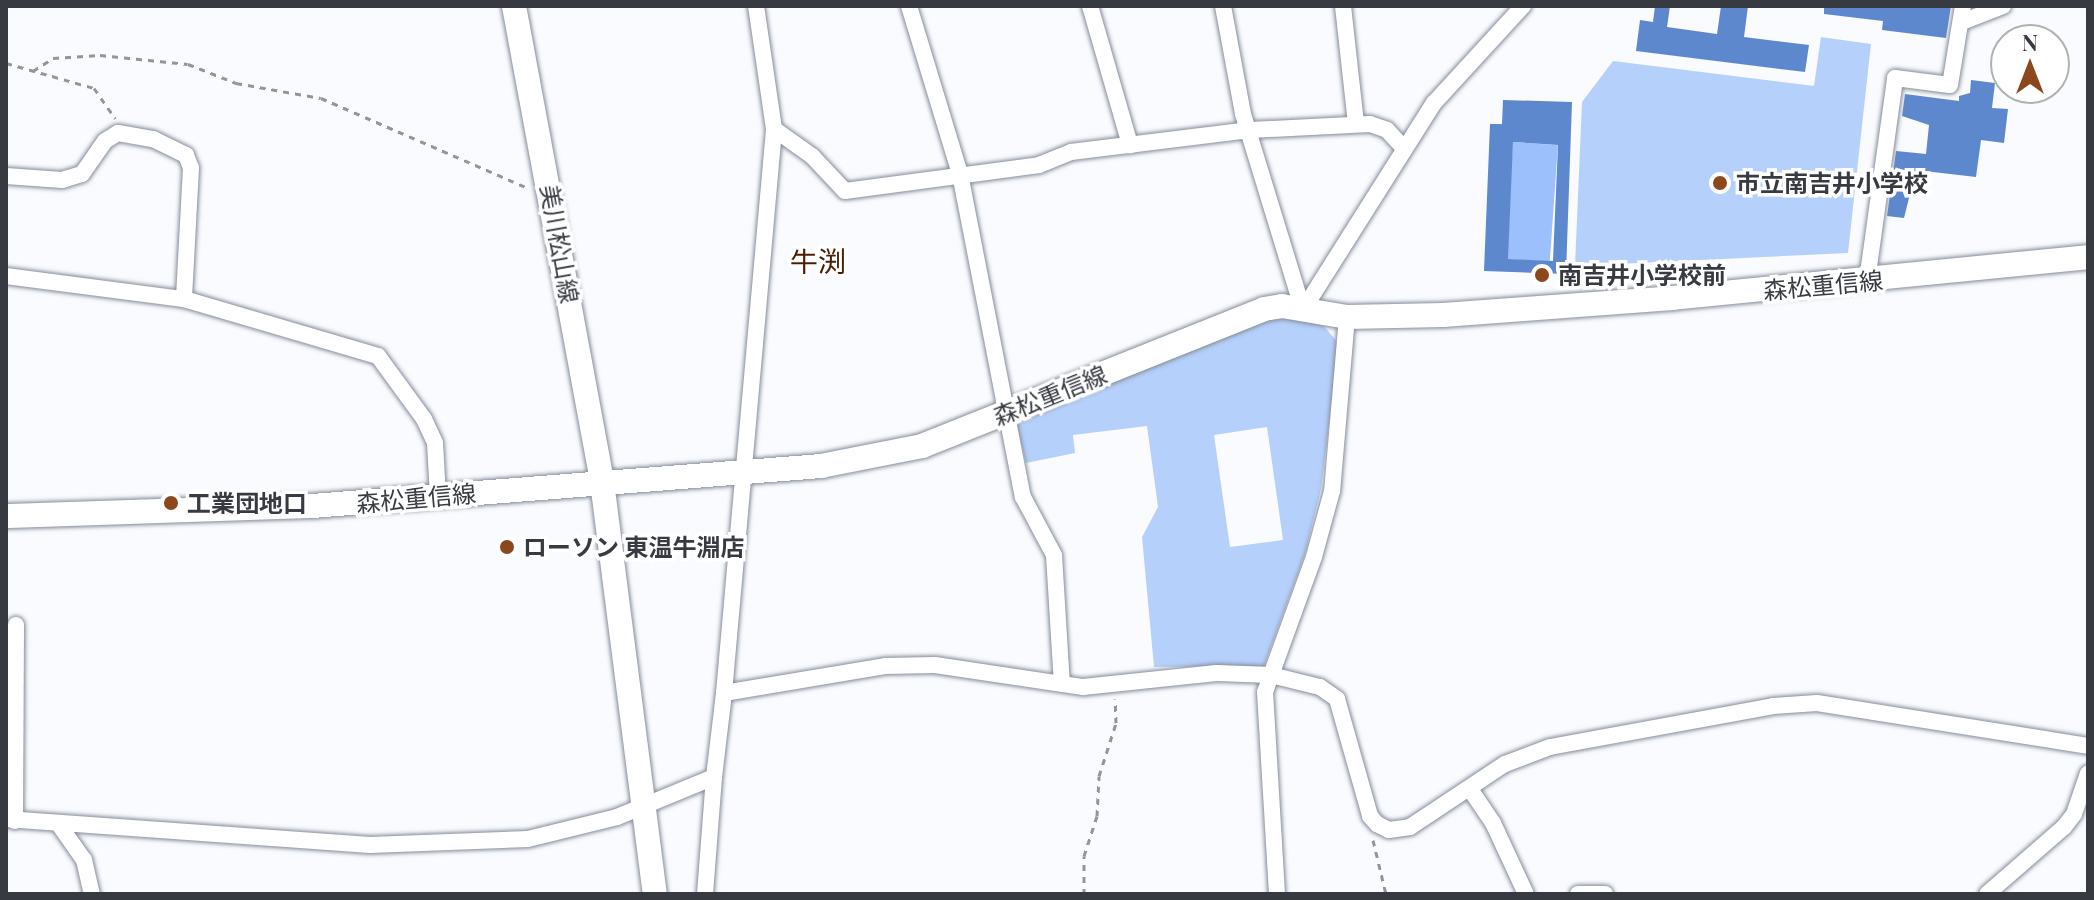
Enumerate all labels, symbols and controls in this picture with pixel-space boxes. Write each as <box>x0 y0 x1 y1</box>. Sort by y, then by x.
north arrow <box>1990 24 2070 104</box>
text: N <box>2022 27 2038 57</box>
place label: 市立南吉井小学校 <box>1736 169 1928 197</box>
marker: 市立南吉井小学校 <box>1711 174 1729 192</box>
street label: 美川松山線 <box>535 182 585 306</box>
district label: 牛渕 <box>790 244 846 278</box>
place label: 南吉井小学校前 <box>1558 261 1726 289</box>
street label: 森松重信線 <box>1762 265 1884 305</box>
marker: 南吉井小学校前 <box>1533 266 1551 284</box>
street label: 森松重信線 <box>989 359 1111 431</box>
street label: 森松重信線 <box>355 478 477 518</box>
place label: 工業団地口 <box>187 489 307 517</box>
marker: 工業団地口 <box>162 494 180 512</box>
place label: ローソン 東温牛淵店 <box>523 533 745 561</box>
marker: ローソン 東温牛淵店 <box>498 538 516 556</box>

